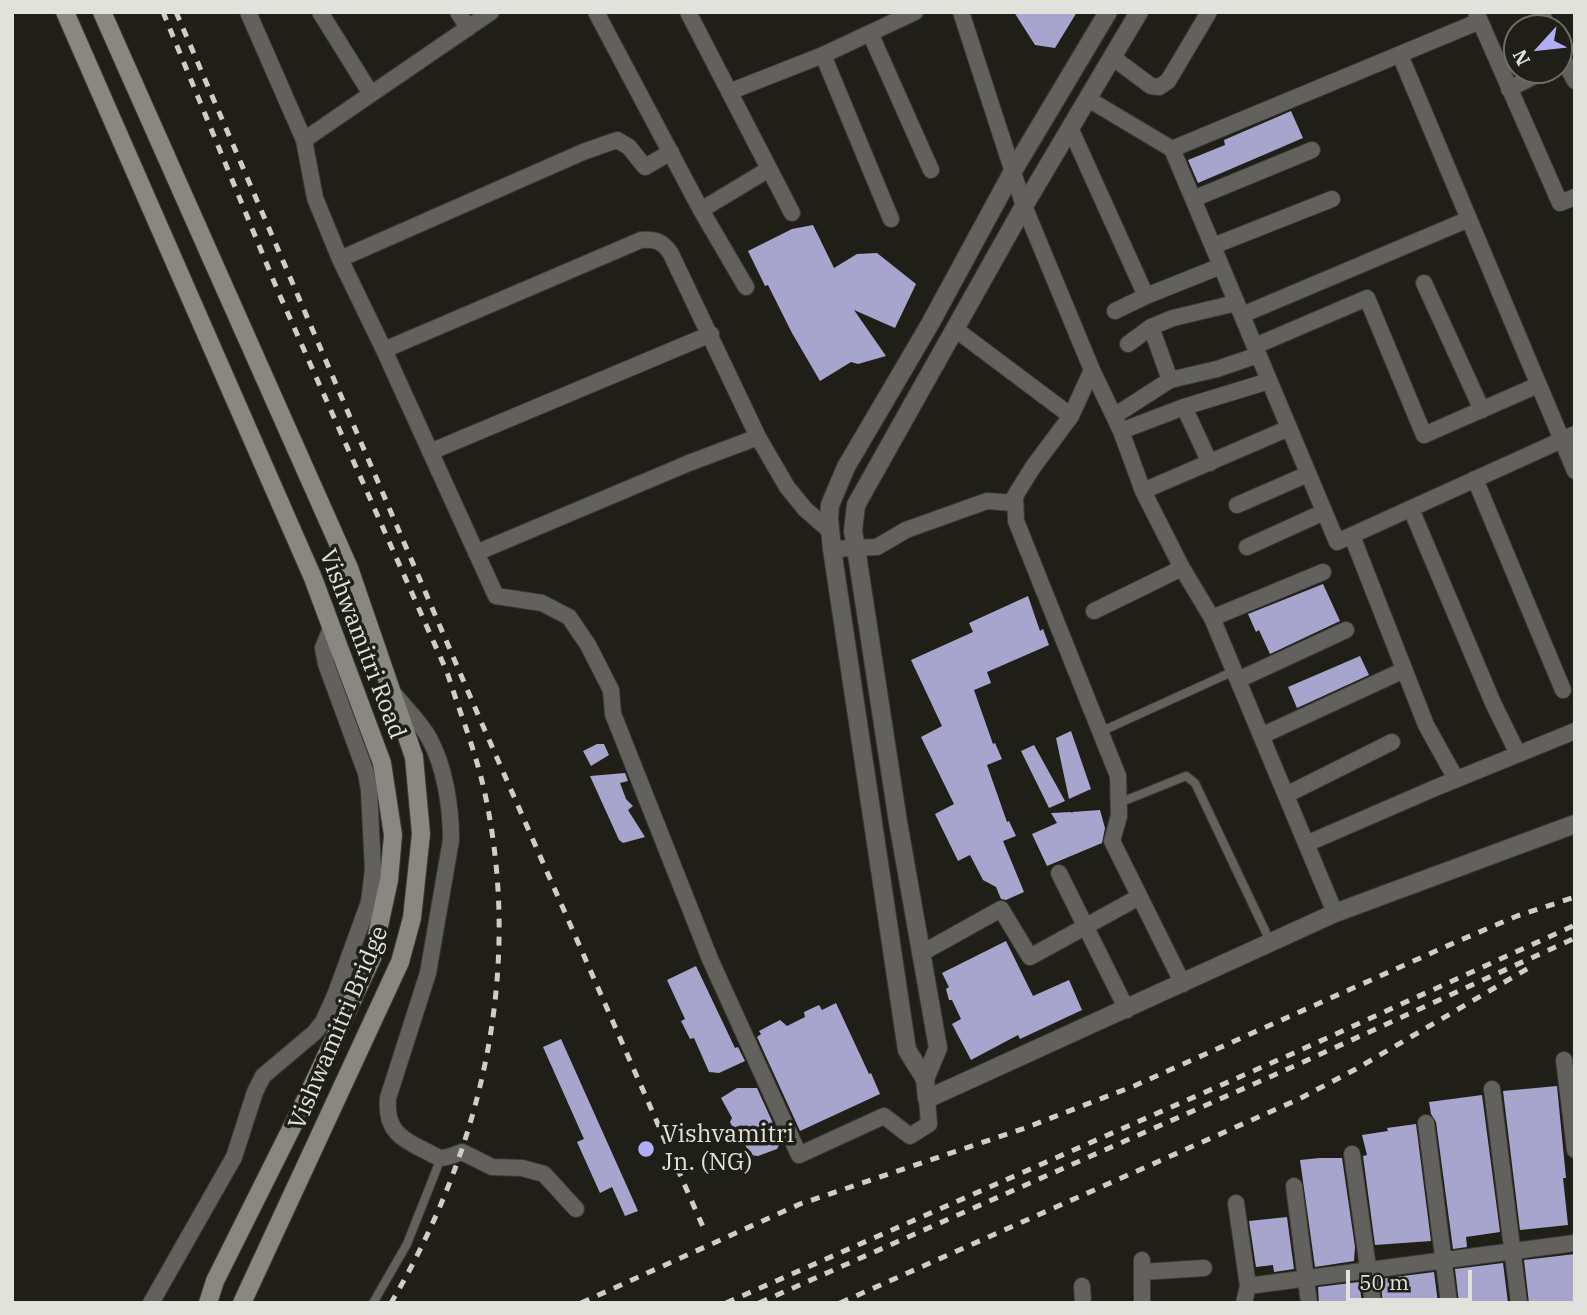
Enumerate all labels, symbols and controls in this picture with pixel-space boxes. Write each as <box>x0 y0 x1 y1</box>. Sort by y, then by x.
north arrow <box>1503 14 1573 84</box>
text: N <box>1507 45 1535 70</box>
street label: Vishwamitri Road <box>313 545 411 743</box>
street label: Vishwamitri Bridge <box>283 922 395 1134</box>
place label: Vishvamitri Jn. (NG) <box>662 1121 794 1177</box>
marker: Vishvamitri Jn. (NG) <box>636 1139 656 1159</box>
scale bar <box>1349 1256 1475 1300</box>
text: 50 m <box>1359 1268 1409 1296</box>

